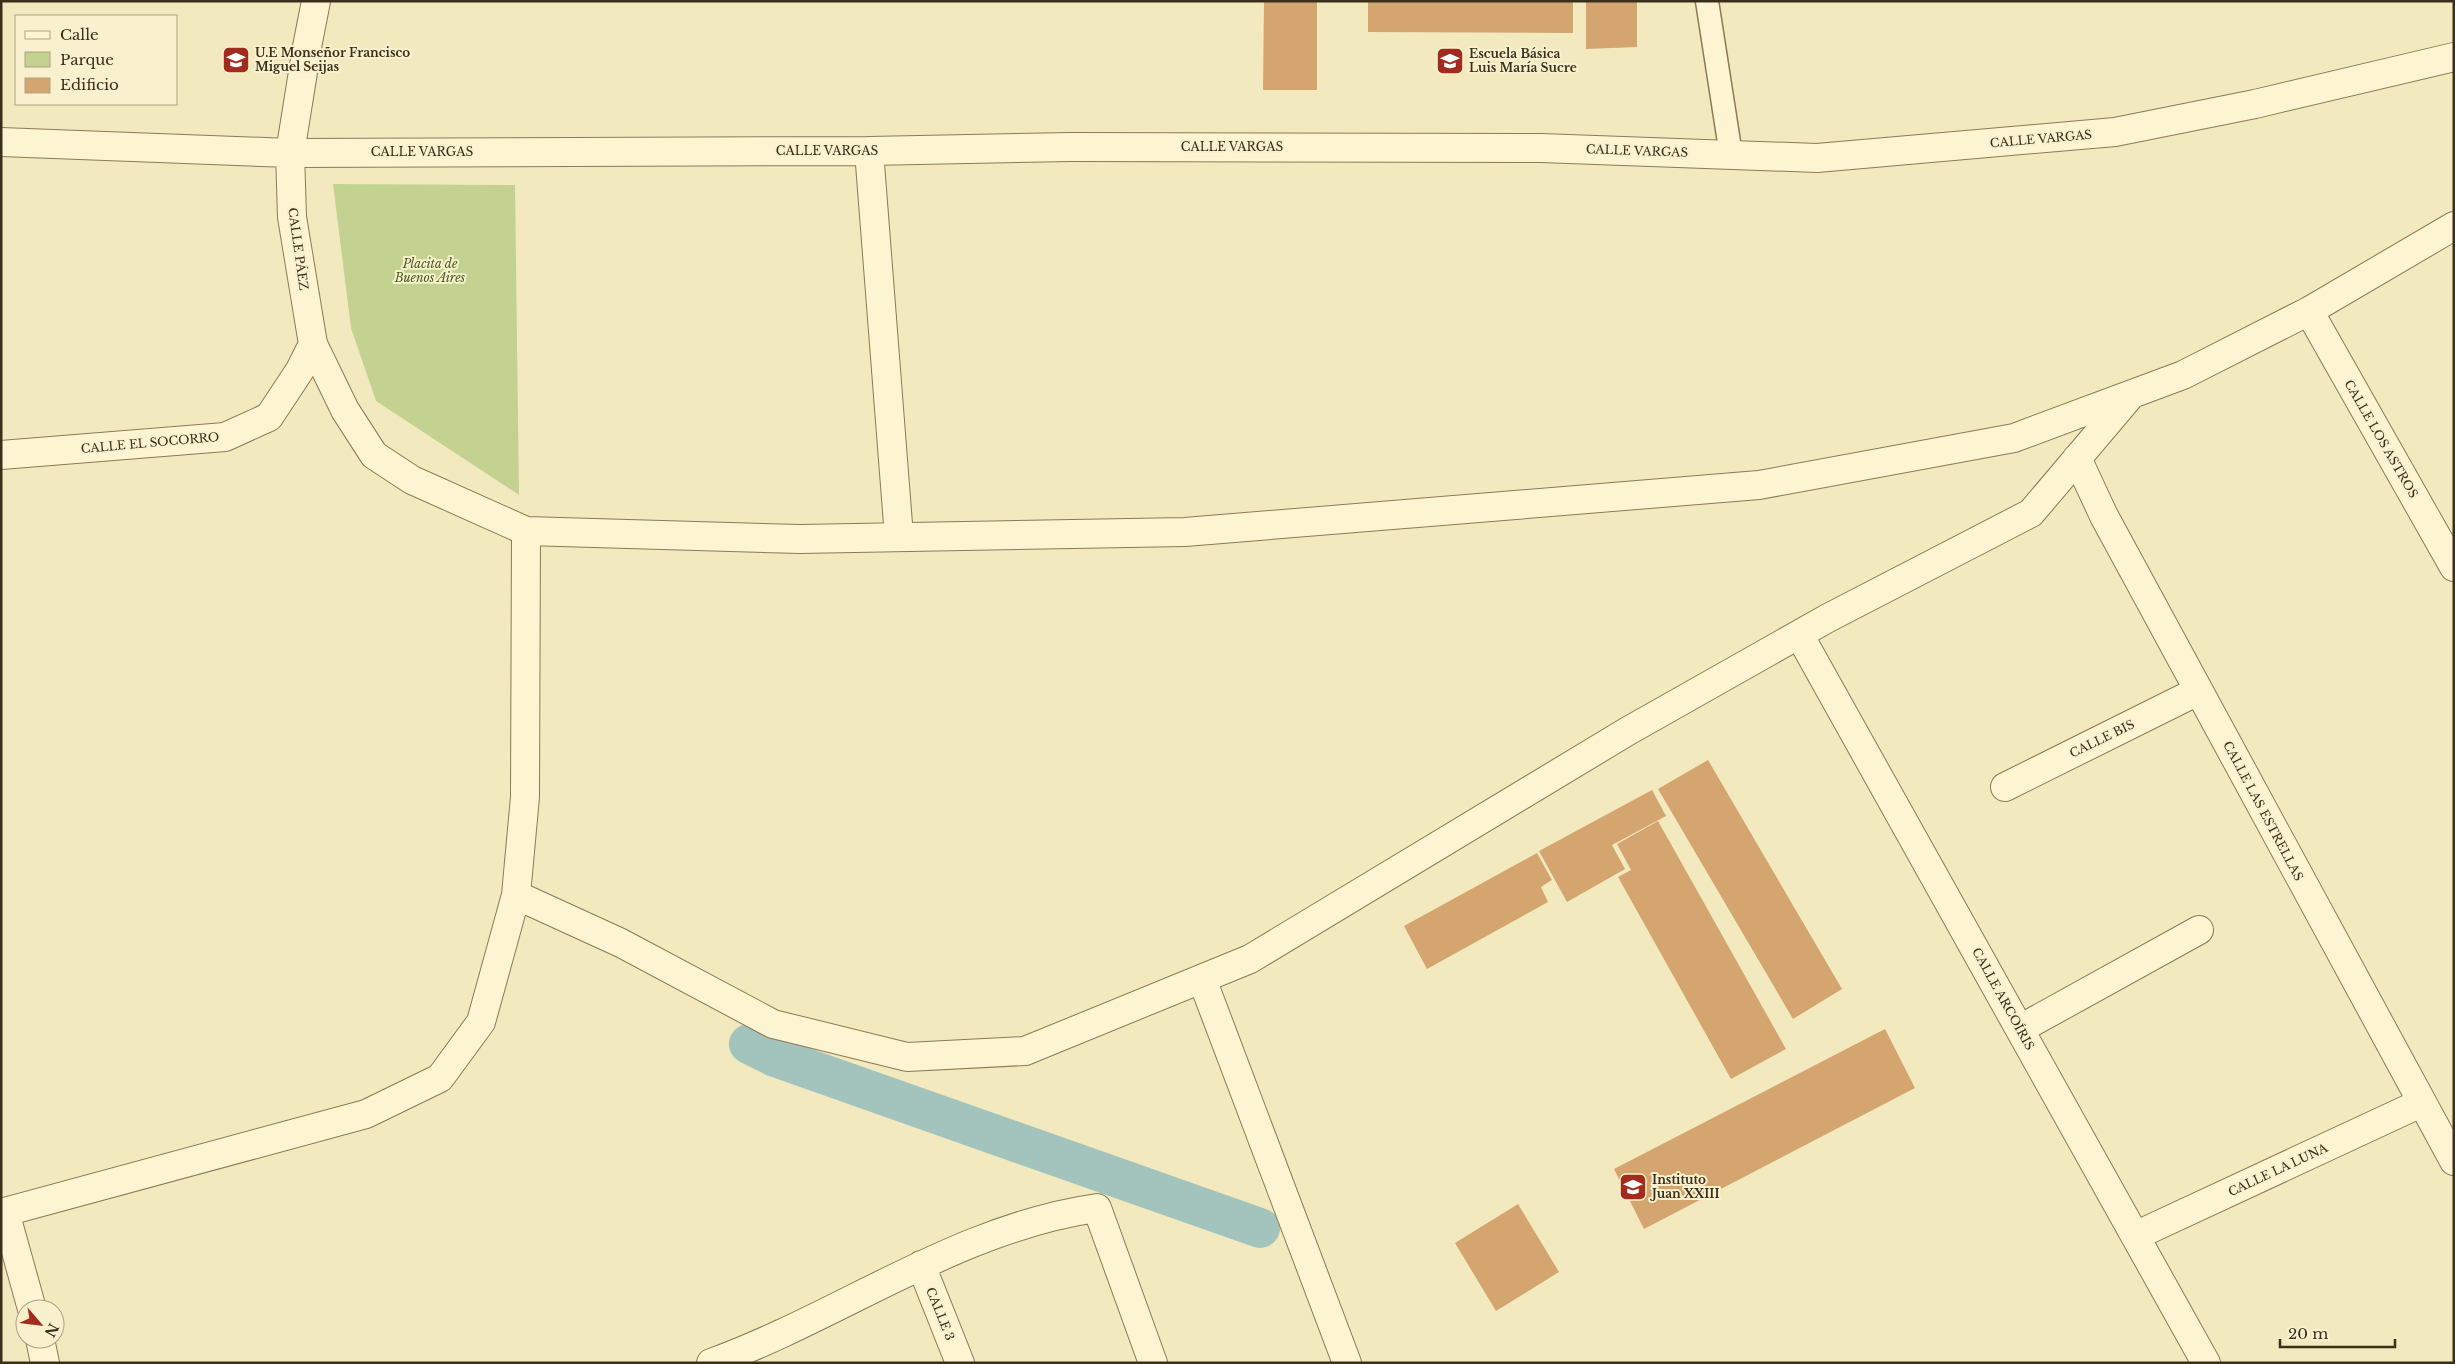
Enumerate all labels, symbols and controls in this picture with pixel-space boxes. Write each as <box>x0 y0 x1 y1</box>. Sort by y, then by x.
legend <box>15 15 178 105</box>
text: Calle <box>60 25 99 44</box>
school or university icon: U.E Monseñor Francisco Miguel Seijas <box>221 45 251 75</box>
place label: U.E Monseñor Francisco Miguel Seijas <box>255 45 410 74</box>
school or university icon: Escuela Básica Luis María Sucre <box>1435 46 1465 76</box>
place label: Escuela Básica Luis María Sucre <box>1469 46 1577 75</box>
text: Parque <box>60 50 114 69</box>
text: Edificio <box>60 75 119 94</box>
street label: CALLE VARGAS <box>1989 127 2093 150</box>
street label: CALLE VARGAS <box>1181 139 1283 154</box>
street label: CALLE VARGAS <box>1586 141 1689 160</box>
street label: CALLE VARGAS <box>776 143 878 158</box>
street label: CALLE VARGAS <box>371 144 473 159</box>
street label: CALLE PÁEZ <box>285 207 313 291</box>
park label: Placita de Buenos Aires <box>394 256 466 285</box>
street label: CALLE LOS ASTROS <box>2341 377 2422 501</box>
street label: CALLE EL SOCORRO <box>80 429 220 456</box>
street label: CALLE BIS <box>2067 716 2137 761</box>
street label: CALLE LAS ESTRELLAS <box>2220 738 2307 884</box>
street label: CALLE ARCOÍRIS <box>1969 945 2039 1053</box>
street label: CALLE LA LUNA <box>2226 1140 2331 1199</box>
school or university icon: Instituto Juan XXIII <box>1618 1172 1648 1202</box>
place label: Instituto Juan XXIII <box>1649 1172 1720 1201</box>
street label: CALLE 3 <box>923 1285 958 1343</box>
north arrow <box>15 1299 65 1349</box>
scale bar <box>2280 1316 2395 1348</box>
text: N <box>40 1320 63 1340</box>
text: 20 m <box>2288 1324 2328 1343</box>

